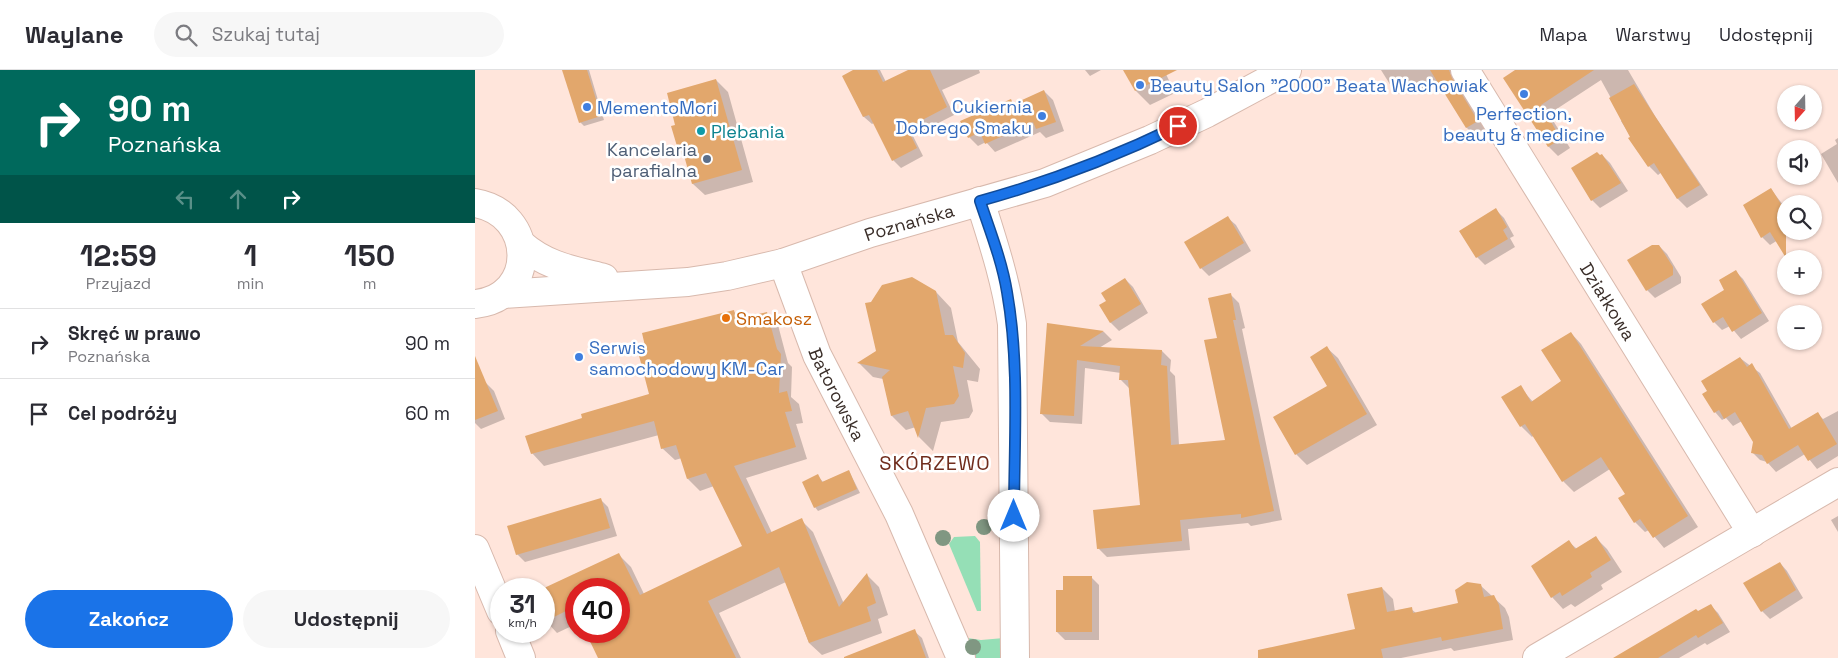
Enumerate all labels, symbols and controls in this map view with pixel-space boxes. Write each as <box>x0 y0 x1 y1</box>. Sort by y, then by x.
search box <box>154 12 504 57</box>
text: Waylane <box>25 19 124 50</box>
icon: search <box>172 21 200 49</box>
text: Szukaj tutaj <box>212 22 320 47</box>
text: Mapa <box>1540 23 1587 46</box>
text: Warstwy <box>1615 23 1691 46</box>
text: Udostępnij <box>1719 23 1813 46</box>
place label: Beauty Salon "2000" Beata Wachowiak <box>1150 74 1489 97</box>
marker: Beauty Salon "2000" Beata Wachowiak <box>1134 79 1146 91</box>
north arrow <box>1777 85 1823 130</box>
map controls <box>1777 85 1822 350</box>
text: 90 m <box>108 87 191 131</box>
marker: Perfection, beauty & medicine <box>1518 88 1530 100</box>
icon: right <box>25 90 90 155</box>
place label: Cukiernia Dobrego Smaku <box>895 95 1032 139</box>
place label: MementoMori <box>597 96 717 119</box>
marker: MementoMori <box>581 101 593 113</box>
place label: Perfection, beauty & medicine <box>1443 102 1605 146</box>
pin <box>1157 105 1199 147</box>
marker: Cukiernia Dobrego Smaku <box>1036 110 1048 122</box>
icon: arrive <box>1164 112 1192 140</box>
place label: Plebania <box>711 120 785 143</box>
marker: Plebania <box>695 125 707 137</box>
text: Poznańska <box>108 130 221 158</box>
place label: Kancelaria parafialna <box>607 138 697 182</box>
button: sound <box>1777 140 1822 185</box>
marker: Kancelaria parafialna <box>701 153 713 165</box>
icon: left <box>171 185 199 213</box>
icon: ahead <box>224 185 252 213</box>
icon: right <box>277 185 305 213</box>
button: search <box>1777 195 1822 240</box>
street label: Poznańska <box>861 198 957 246</box>
text: 12:59 <box>80 236 157 275</box>
text: 1 <box>244 236 257 275</box>
text: 150 <box>344 236 395 275</box>
button: + <box>1777 250 1822 295</box>
street label: Działkowa <box>1575 258 1641 344</box>
text: Przyjazd <box>86 273 151 294</box>
text: min <box>237 273 264 294</box>
text: m <box>363 273 376 294</box>
button: − <box>1777 305 1822 350</box>
place label: Smakosz <box>736 307 812 330</box>
marker: Smakosz <box>720 312 732 324</box>
text: Skręć w prawo <box>68 321 201 346</box>
icon: right <box>25 330 53 358</box>
text: 90 m <box>405 331 450 356</box>
place label: Serwis samochodowy KM-Car <box>589 336 785 380</box>
street label: Batorowska <box>804 344 871 445</box>
text: Poznańska <box>68 346 150 367</box>
marker: Serwis samochodowy KM-Car <box>573 351 585 363</box>
icon: arrive <box>25 400 53 428</box>
text: Cel podróży <box>68 401 177 426</box>
text: 60 m <box>405 401 450 426</box>
district label: SKÓRZEWO <box>879 450 991 476</box>
position arrow <box>987 489 1039 541</box>
speed limit sign: 40 <box>565 578 630 643</box>
text: 31 <box>509 588 536 620</box>
button: Zakończ <box>25 590 233 648</box>
button: Udostępnij <box>243 590 450 648</box>
text: km/h <box>508 615 537 631</box>

